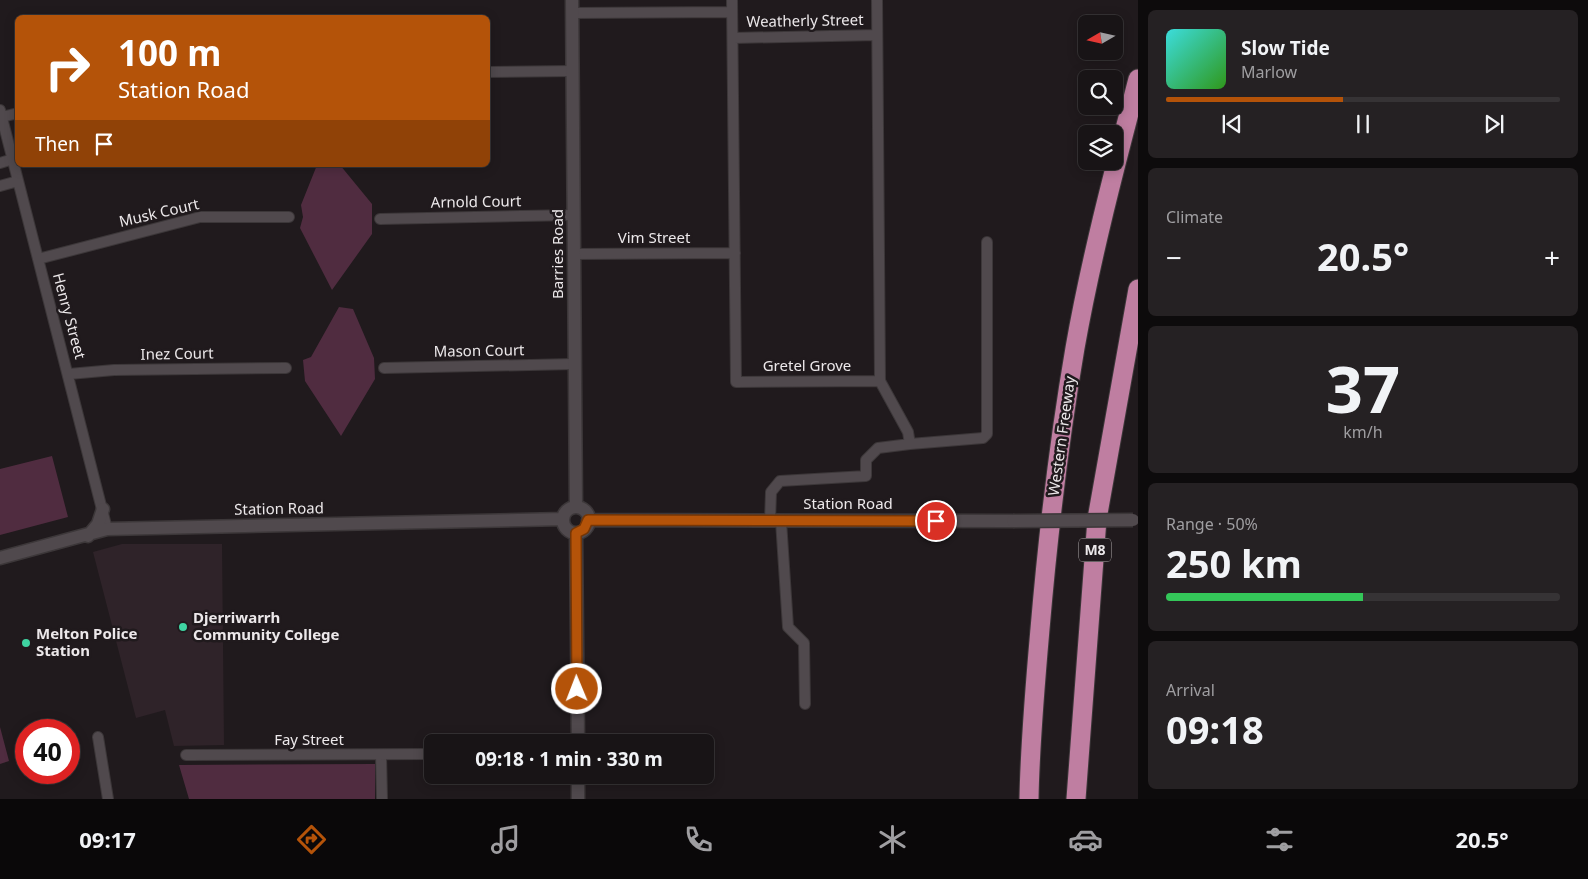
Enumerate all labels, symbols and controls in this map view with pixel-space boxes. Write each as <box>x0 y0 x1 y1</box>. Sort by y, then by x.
street label: Weatherly Street <box>746 9 864 31</box>
north arrow <box>1078 15 1122 60</box>
map controls <box>1078 15 1123 170</box>
text: 100 m <box>118 29 221 76</box>
icon: right <box>35 35 100 100</box>
text: Slow Tide <box>1241 35 1330 61</box>
text: Marlow <box>1241 61 1297 83</box>
button: search <box>1078 70 1123 115</box>
text: Station Road <box>118 74 249 104</box>
icon: previous <box>1218 110 1246 138</box>
icon: pause <box>1349 110 1377 138</box>
icon: next <box>1480 110 1508 138</box>
button: layers <box>1078 125 1123 170</box>
icon: arrive <box>90 130 118 158</box>
text: Then <box>35 131 80 157</box>
street label: Arnold Court <box>431 190 522 212</box>
street label: Musk Court <box>117 193 201 231</box>
text: Climate <box>1166 206 1223 228</box>
street label: Barries Road <box>547 209 567 299</box>
street label: Vim Street <box>618 227 691 247</box>
text: 20.5° <box>1317 230 1409 282</box>
text: − <box>1166 238 1182 276</box>
text: + <box>1544 238 1560 276</box>
street label: Henry Street <box>49 270 91 362</box>
street label: Mason Court <box>433 339 525 361</box>
street label: Inez Court <box>140 342 214 364</box>
text: 37 <box>1326 344 1400 432</box>
street label: Gretel Grove <box>763 355 851 375</box>
street label: Western Freeway <box>1043 374 1079 497</box>
text: km/h <box>1343 421 1383 443</box>
street label: Station Road <box>803 493 893 513</box>
street label: Station Road <box>234 497 324 519</box>
pin <box>915 500 957 542</box>
icon: arrive <box>922 507 950 535</box>
text: Range · 50% <box>1166 513 1258 535</box>
text: 250 km <box>1166 537 1302 589</box>
road number: M8 <box>1079 538 1111 562</box>
place label: Djerriwarrh Community College <box>193 607 340 644</box>
marker: Djerriwarrh Community College <box>177 621 189 633</box>
place label: Melton Police Station <box>36 623 137 660</box>
marker: Melton Police Station <box>20 637 32 649</box>
position arrow <box>550 662 602 714</box>
text: Arrival <box>1166 679 1215 701</box>
text: 09:18 <box>1166 703 1264 755</box>
speed limit sign: 40 <box>15 719 80 784</box>
street label: Fay Street <box>274 729 344 749</box>
text: 09:18 · 1 min · 330 m <box>475 746 663 772</box>
icon: directions <box>294 822 329 857</box>
icon: music <box>488 822 523 857</box>
icon: phone <box>681 822 716 857</box>
icon: climate <box>875 822 910 857</box>
icon: car <box>1068 822 1103 857</box>
icon: filters <box>1262 822 1297 857</box>
text: 09:17 <box>79 824 136 854</box>
text: 20.5° <box>1455 824 1509 854</box>

